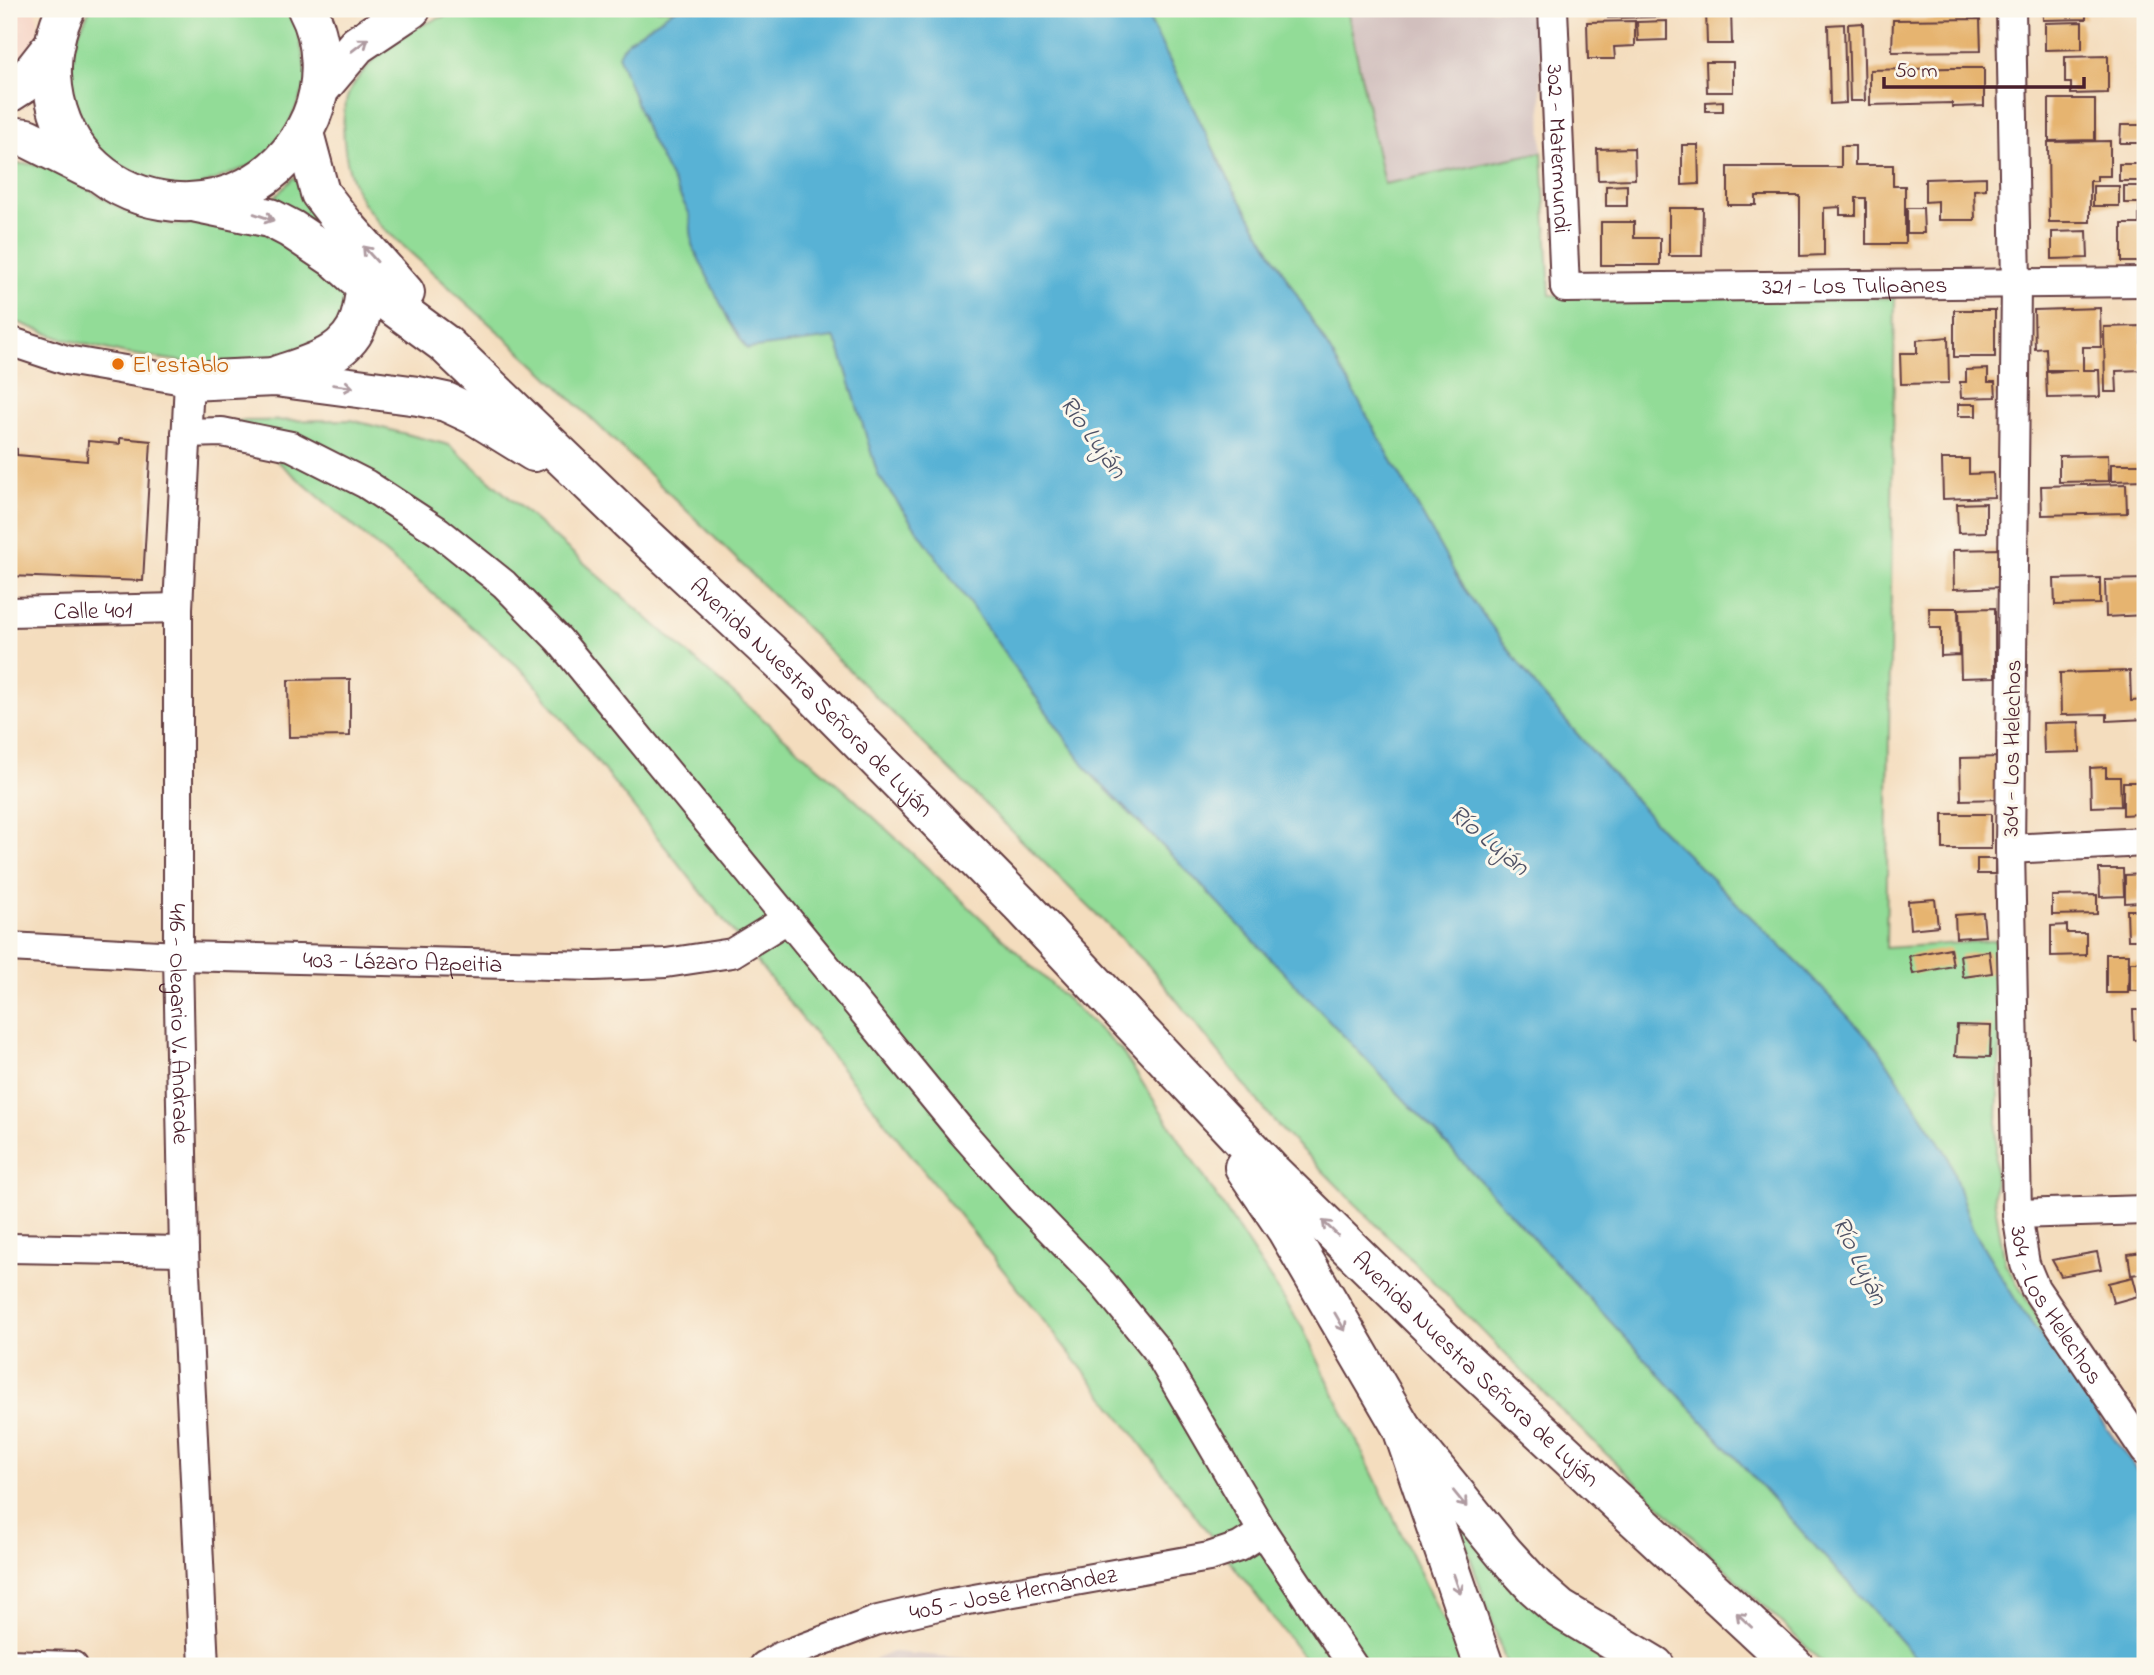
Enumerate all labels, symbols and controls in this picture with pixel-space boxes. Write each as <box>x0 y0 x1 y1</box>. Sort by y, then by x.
one-way arrow <box>350 37 369 52</box>
scale bar <box>1884 46 2084 90</box>
text: 50 m <box>1895 57 1938 87</box>
street label: 302 - Matermundi <box>1535 64 1578 234</box>
one-way arrow <box>253 211 275 224</box>
one-way arrow <box>362 245 378 263</box>
street label: 321 - Los Tulipanes <box>1762 269 1948 306</box>
place label: El establo <box>132 349 229 384</box>
marker: El establo <box>110 356 126 372</box>
one-way arrow <box>331 379 354 392</box>
water label: Río Luján <box>1048 388 1135 488</box>
street label: Avenida Nuestra Señora de Luján <box>680 571 941 827</box>
street label: Calle 401 <box>53 594 133 631</box>
street label: 304 - Los Helechos <box>1994 659 2033 837</box>
water label: Río Luján <box>1440 796 1537 887</box>
street label: 416 - Olegario V. Andrade <box>158 903 197 1145</box>
street label: 403 - Lázaro Azpeitia <box>302 944 503 984</box>
water label: Río Luján <box>1820 1210 1897 1313</box>
one-way arrow <box>1322 1219 1339 1236</box>
street label: 304 - Los Helechos <box>1999 1224 2111 1393</box>
street label: Avenida Nuestra Señora de Luján <box>1343 1244 1606 1497</box>
one-way arrow <box>1333 1311 1347 1331</box>
one-way arrow <box>1453 1490 1468 1508</box>
street label: 405 - José Hernández <box>906 1559 1121 1632</box>
one-way arrow <box>1451 1573 1464 1595</box>
one-way arrow <box>1736 1611 1753 1628</box>

